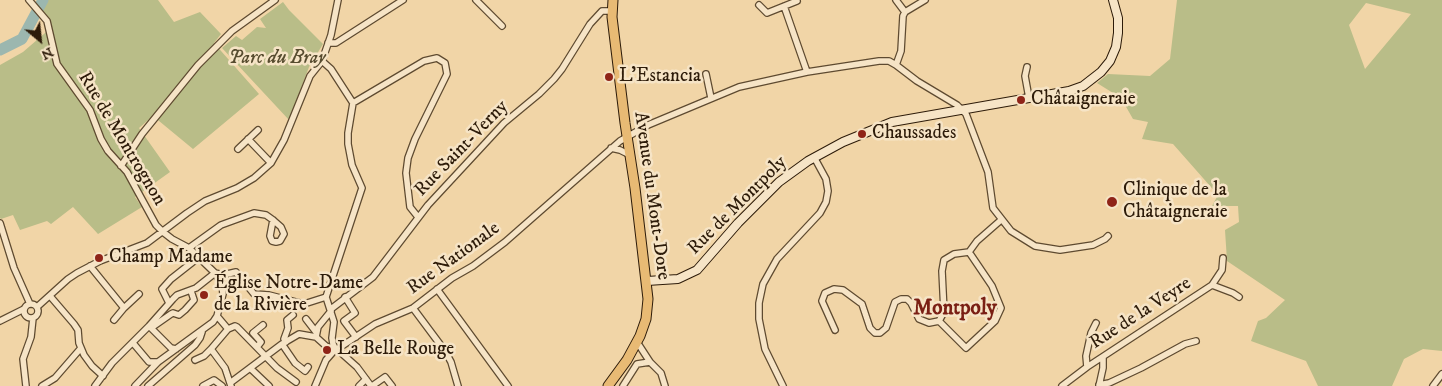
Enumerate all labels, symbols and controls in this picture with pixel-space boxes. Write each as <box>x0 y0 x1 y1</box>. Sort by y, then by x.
north arrow <box>15 15 65 65</box>
text: N <box>38 43 56 64</box>
park label: Parc du Bray <box>229 48 325 70</box>
place label: L'Estancia <box>619 66 701 88</box>
street label: Rue de Montrognon <box>72 68 170 210</box>
marker: L'Estancia <box>603 71 615 83</box>
place label: Châtaigneraie <box>1031 89 1136 111</box>
marker: Châtaigneraie <box>1015 94 1027 106</box>
street label: Rue Saint-Verny <box>410 96 514 202</box>
street label: Avenue du Mont-Dore <box>628 110 674 282</box>
place label: Chaussades <box>872 123 956 145</box>
marker: Chaussades <box>856 128 868 140</box>
street label: Rue de Montpoly <box>684 152 792 260</box>
place label: Clinique de la Châtaigneraie <box>1123 180 1228 224</box>
marker: Clinique de la Châtaigneraie <box>1105 195 1119 209</box>
street label: Rue Nationale <box>403 218 505 300</box>
place label: Champ Madame <box>109 247 233 269</box>
marker: Champ Madame <box>93 252 105 264</box>
place label: Église Notre-Dame de la Rivière <box>214 273 363 317</box>
street label: Rue de la Veyre <box>1086 273 1196 355</box>
marker: Église Notre-Dame de la Rivière <box>198 289 210 301</box>
district label: Montpoly <box>913 297 997 323</box>
place label: La Belle Rouge <box>337 339 454 361</box>
marker: La Belle Rouge <box>321 344 333 356</box>

